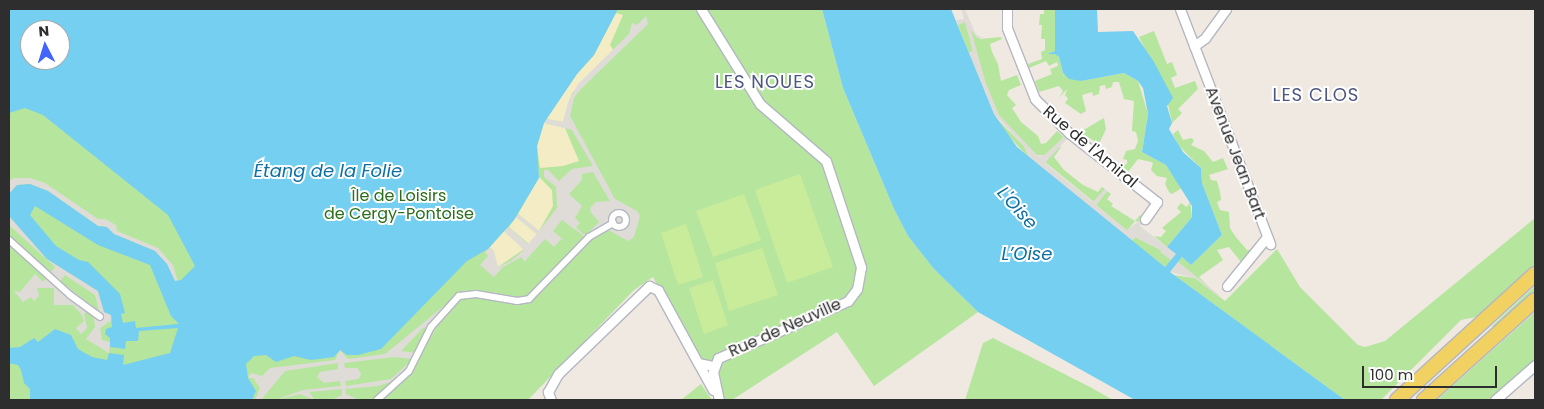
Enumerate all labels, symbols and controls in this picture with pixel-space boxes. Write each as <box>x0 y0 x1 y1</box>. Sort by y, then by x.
north arrow <box>20 20 70 70</box>
text: N <box>38 21 50 41</box>
district label: LES NOUES <box>714 71 816 93</box>
street label: Avenue Jean Bart <box>1201 84 1269 222</box>
district label: LES CLOS <box>1272 84 1360 106</box>
street label: Rue de l'Amiral <box>1039 102 1141 192</box>
water label: Étang de la Folie <box>254 160 402 182</box>
water label: L'Oise <box>992 182 1042 234</box>
park label: Île de Loisirs de Cergy-Pontoise <box>324 186 474 224</box>
water label: L’Oise <box>1002 243 1052 265</box>
street label: Rue de Neuville <box>726 295 844 361</box>
scale bar <box>1364 356 1499 388</box>
text: 100 m <box>1370 364 1413 385</box>

